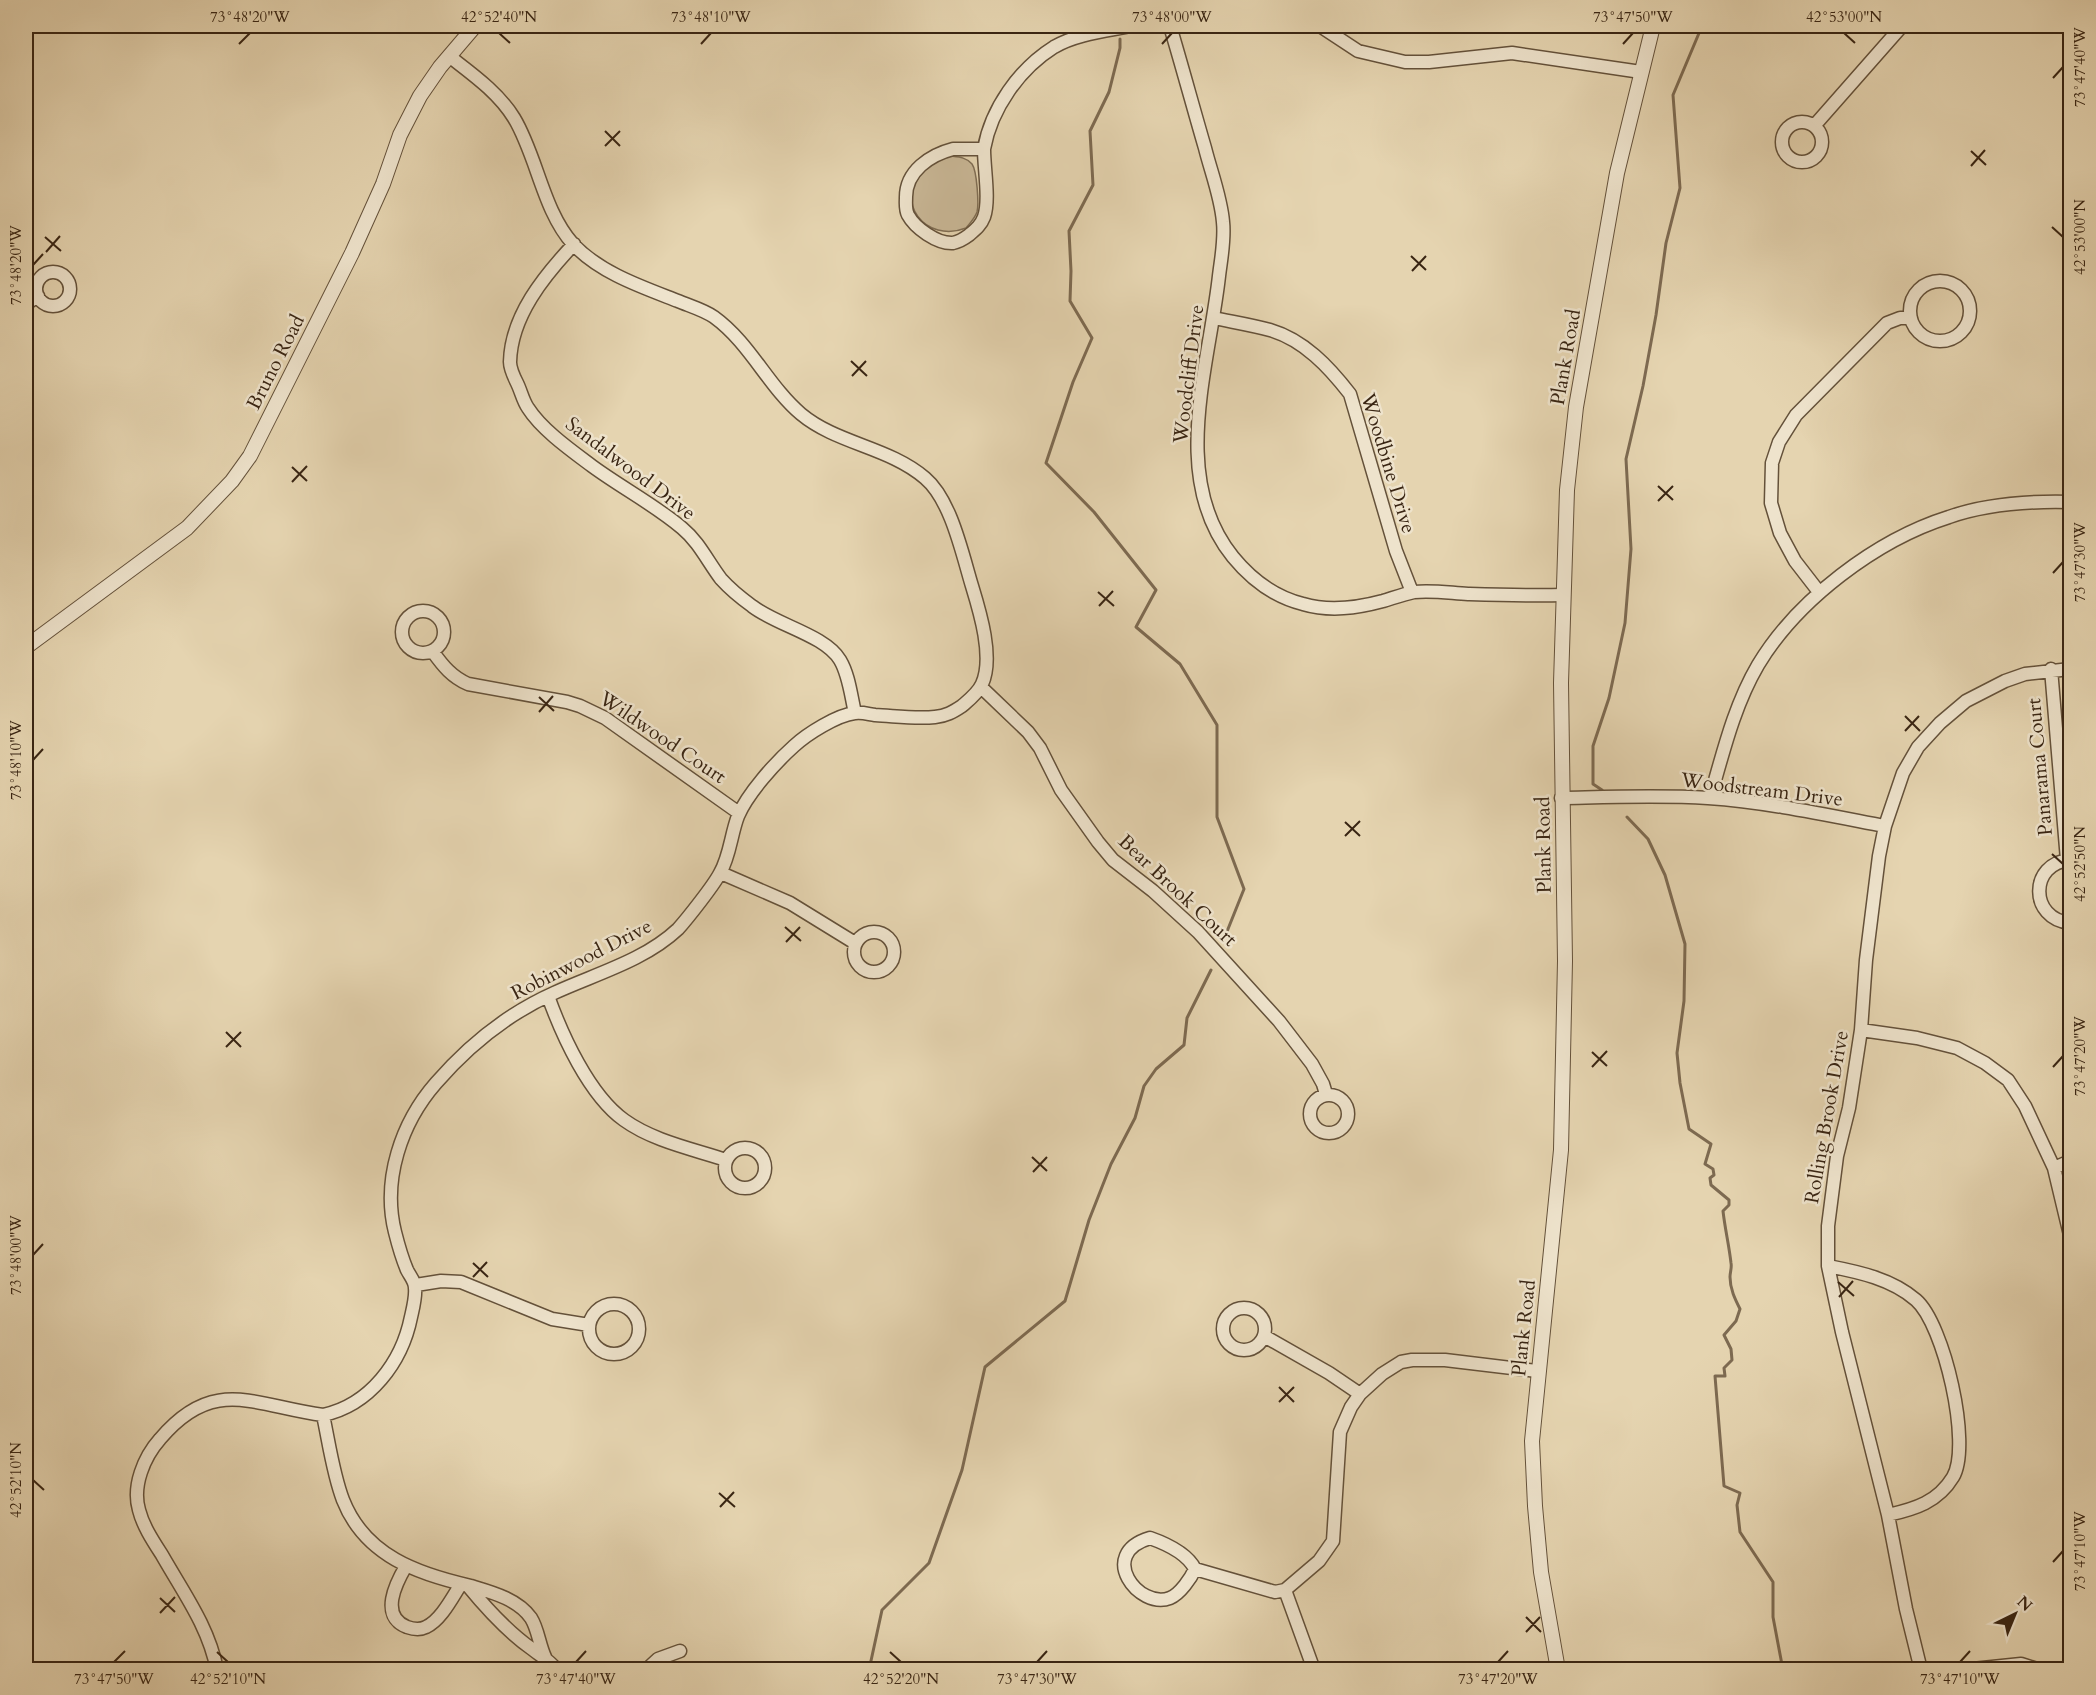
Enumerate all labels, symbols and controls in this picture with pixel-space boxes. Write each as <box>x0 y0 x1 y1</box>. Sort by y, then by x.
text: 73°48'20"W <box>210 7 290 27</box>
text: 42°52'40"N <box>461 7 537 27</box>
text: 73°48'10"W <box>671 7 751 27</box>
text: 73°48'00"W <box>1132 7 1212 27</box>
text: 73°47'50"W <box>1593 7 1673 27</box>
text: 42°53'00"N <box>1806 7 1882 27</box>
text: 73°47'40"W <box>2070 27 2090 107</box>
text: 42°53'00"N <box>2070 199 2090 275</box>
text: 73°48'20"W <box>6 225 26 305</box>
street label: Woodcliff Drive <box>1166 303 1210 446</box>
street label: Plank Road <box>1544 307 1587 407</box>
street label: Bruno Road <box>240 310 311 414</box>
street label: Woodbine Drive <box>1354 389 1423 536</box>
street label: Sandalwood Drive <box>560 411 701 526</box>
text: 73°47'30"W <box>2070 522 2090 602</box>
street label: Wildwood Court <box>593 684 732 790</box>
street label: Panarama Court <box>2020 696 2059 837</box>
text: 73°48'10"W <box>6 720 26 800</box>
street label: Woodstream Drive <box>1678 766 1845 813</box>
street label: Plank Road <box>1529 796 1558 894</box>
text: 42°52'50"N <box>2070 826 2090 902</box>
street label: Bear Brook Court <box>1112 828 1243 953</box>
street label: Robinwood Drive <box>506 912 656 1007</box>
text: 73°47'20"W <box>2070 1016 2090 1096</box>
street label: Rolling Brook Drive <box>1798 1028 1855 1206</box>
text: 73°48'00"W <box>6 1215 26 1295</box>
street label: Plank Road <box>1505 1278 1542 1378</box>
text: 42°52'10"N <box>6 1442 26 1518</box>
text: 73°47'10"W <box>2070 1511 2090 1591</box>
north arrow <box>1985 1584 2045 1644</box>
text: N <box>2012 1591 2037 1617</box>
text: 73°47'50"W <box>74 1669 154 1689</box>
text: 42°52'10"N <box>190 1669 266 1689</box>
text: 73°47'40"W <box>536 1669 616 1689</box>
text: 42°52'20"N <box>863 1669 939 1689</box>
text: 73°47'30"W <box>997 1669 1077 1689</box>
text: 73°47'20"W <box>1458 1669 1538 1689</box>
text: 73°47'10"W <box>1920 1669 2000 1689</box>

